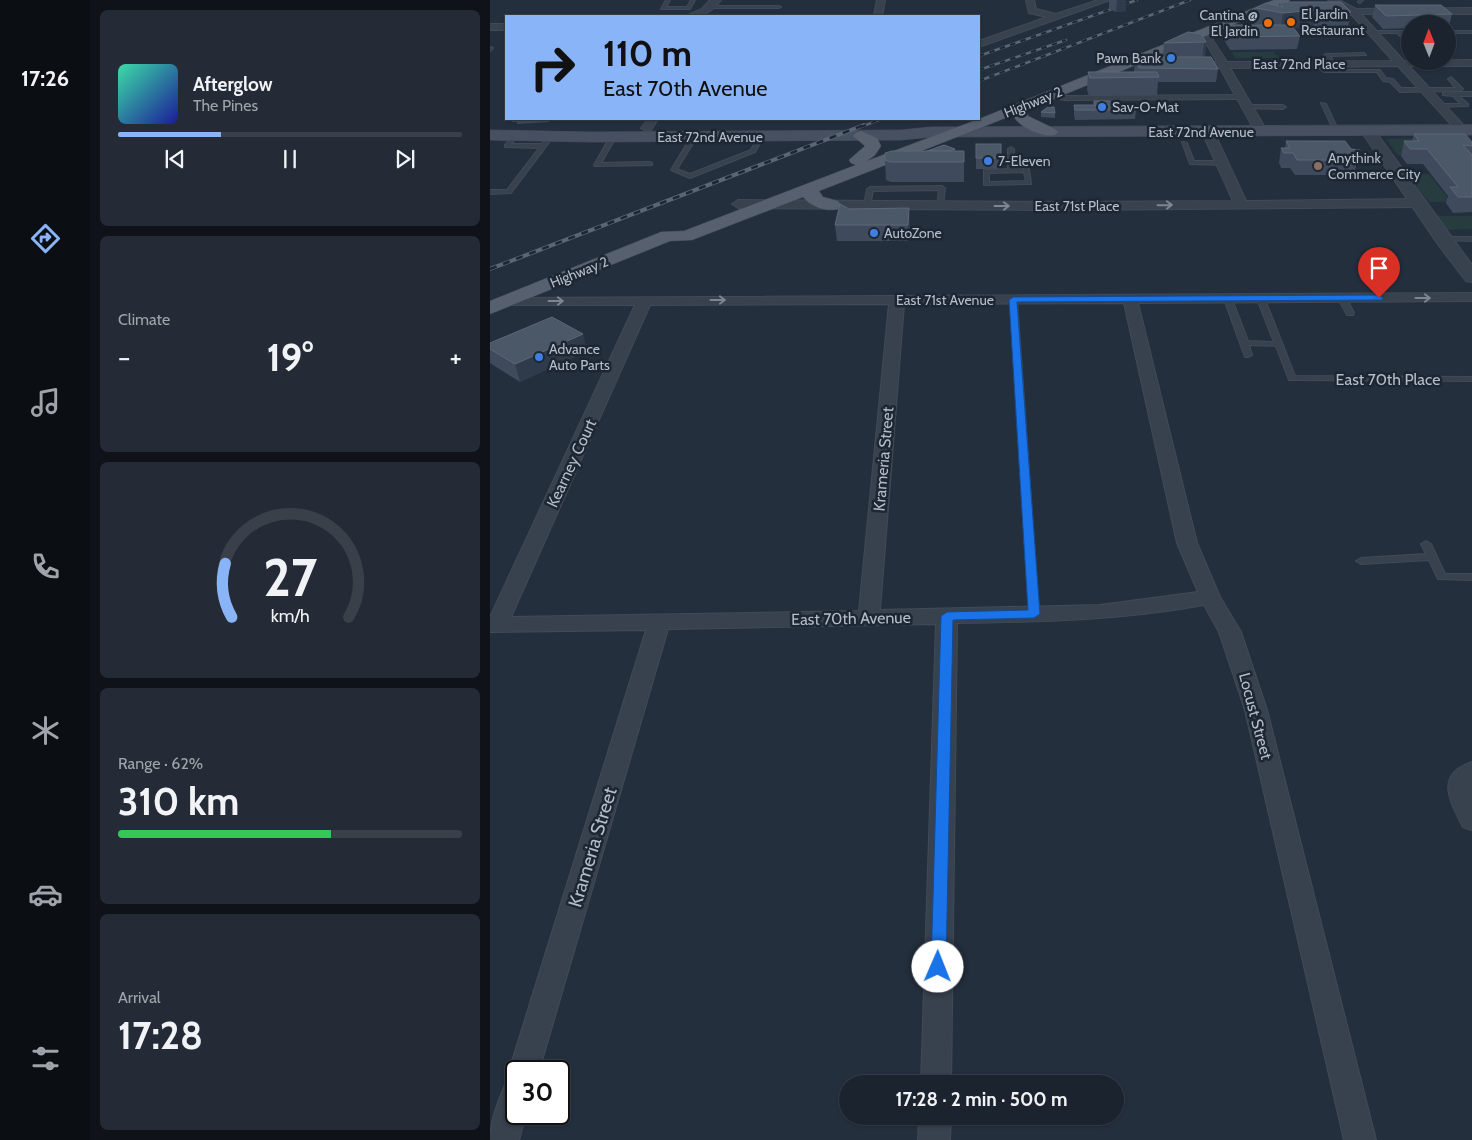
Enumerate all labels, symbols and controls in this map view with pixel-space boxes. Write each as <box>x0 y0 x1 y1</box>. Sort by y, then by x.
place label: El Jardin Restaurant <box>1301 5 1365 39</box>
place label: Cantina @ El Jardin <box>1199 6 1258 40</box>
north arrow <box>1401 15 1456 70</box>
map controls <box>1401 15 1456 70</box>
marker: El Jardin Restaurant <box>1285 16 1297 28</box>
marker: Cantina @ El Jardin <box>1262 17 1274 29</box>
text: 110 m <box>603 32 692 75</box>
icon: right <box>520 35 585 100</box>
place label: Pawn Bank <box>1096 49 1162 67</box>
marker: Pawn Bank <box>1165 52 1177 64</box>
street label: East 72nd Place <box>1253 55 1345 73</box>
text: 17:26 <box>21 65 69 92</box>
text: Afterglow <box>193 73 273 96</box>
text: East 70th Avenue <box>603 75 768 102</box>
street label: Highway 2 <box>1001 82 1065 122</box>
text: The Pines <box>193 96 258 115</box>
place label: Sav-O-Mat <box>1112 98 1179 116</box>
marker: Sav-O-Mat <box>1096 101 1108 113</box>
street label: East 72nd Avenue <box>1148 123 1254 141</box>
street label: East 72nd Avenue <box>657 128 763 146</box>
icon: previous <box>161 145 189 173</box>
icon: pause <box>276 145 304 173</box>
icon: next <box>391 145 419 173</box>
place label: Anythink Commerce City <box>1328 149 1420 183</box>
place label: 7-Eleven <box>998 152 1051 170</box>
marker: 7-Eleven <box>982 155 994 167</box>
marker: Anythink Commerce City <box>1312 160 1324 172</box>
street label: East 71st Place <box>1035 197 1119 215</box>
one-way arrow <box>1156 200 1172 210</box>
one-way arrow <box>994 201 1010 211</box>
icon: directions <box>28 221 63 256</box>
place label: AutoZone <box>884 224 942 242</box>
marker: AutoZone <box>868 227 880 239</box>
pin <box>1358 247 1400 298</box>
street label: Highway 2 <box>547 252 611 292</box>
icon: arrive <box>1365 254 1393 282</box>
street label: East 71st Avenue <box>896 291 994 309</box>
one-way arrow <box>1415 293 1431 302</box>
one-way arrow <box>710 295 726 305</box>
one-way arrow <box>548 296 564 306</box>
text: Climate <box>118 310 170 329</box>
text: 19° <box>267 334 313 381</box>
text: − <box>118 340 130 374</box>
text: + <box>450 340 462 374</box>
place label: Advance Auto Parts <box>549 340 610 374</box>
marker: Advance Auto Parts <box>533 351 545 363</box>
street label: East 70th Place <box>1336 370 1440 389</box>
icon: music <box>28 385 63 420</box>
street label: Krameria Street <box>869 405 898 512</box>
street label: Kearney Court <box>543 415 600 510</box>
text: 27 <box>263 546 317 609</box>
icon: phone <box>28 549 63 584</box>
text: km/h <box>270 605 310 626</box>
street label: East 70th Avenue <box>791 608 911 629</box>
street label: Locust Street <box>1235 671 1276 762</box>
icon: climate <box>28 713 63 748</box>
text: Range · 62% <box>118 754 203 773</box>
text: 310 km <box>118 778 239 825</box>
street label: Krameria Street <box>563 784 622 910</box>
icon: car <box>28 877 63 912</box>
position arrow <box>911 940 963 992</box>
text: Arrival <box>118 988 161 1007</box>
text: 17:28 <box>118 1012 203 1059</box>
icon: filters <box>28 1041 63 1076</box>
speed limit sign: 30 <box>505 1060 570 1125</box>
text: 17:28 · 2 min · 500 m <box>895 1088 1068 1111</box>

